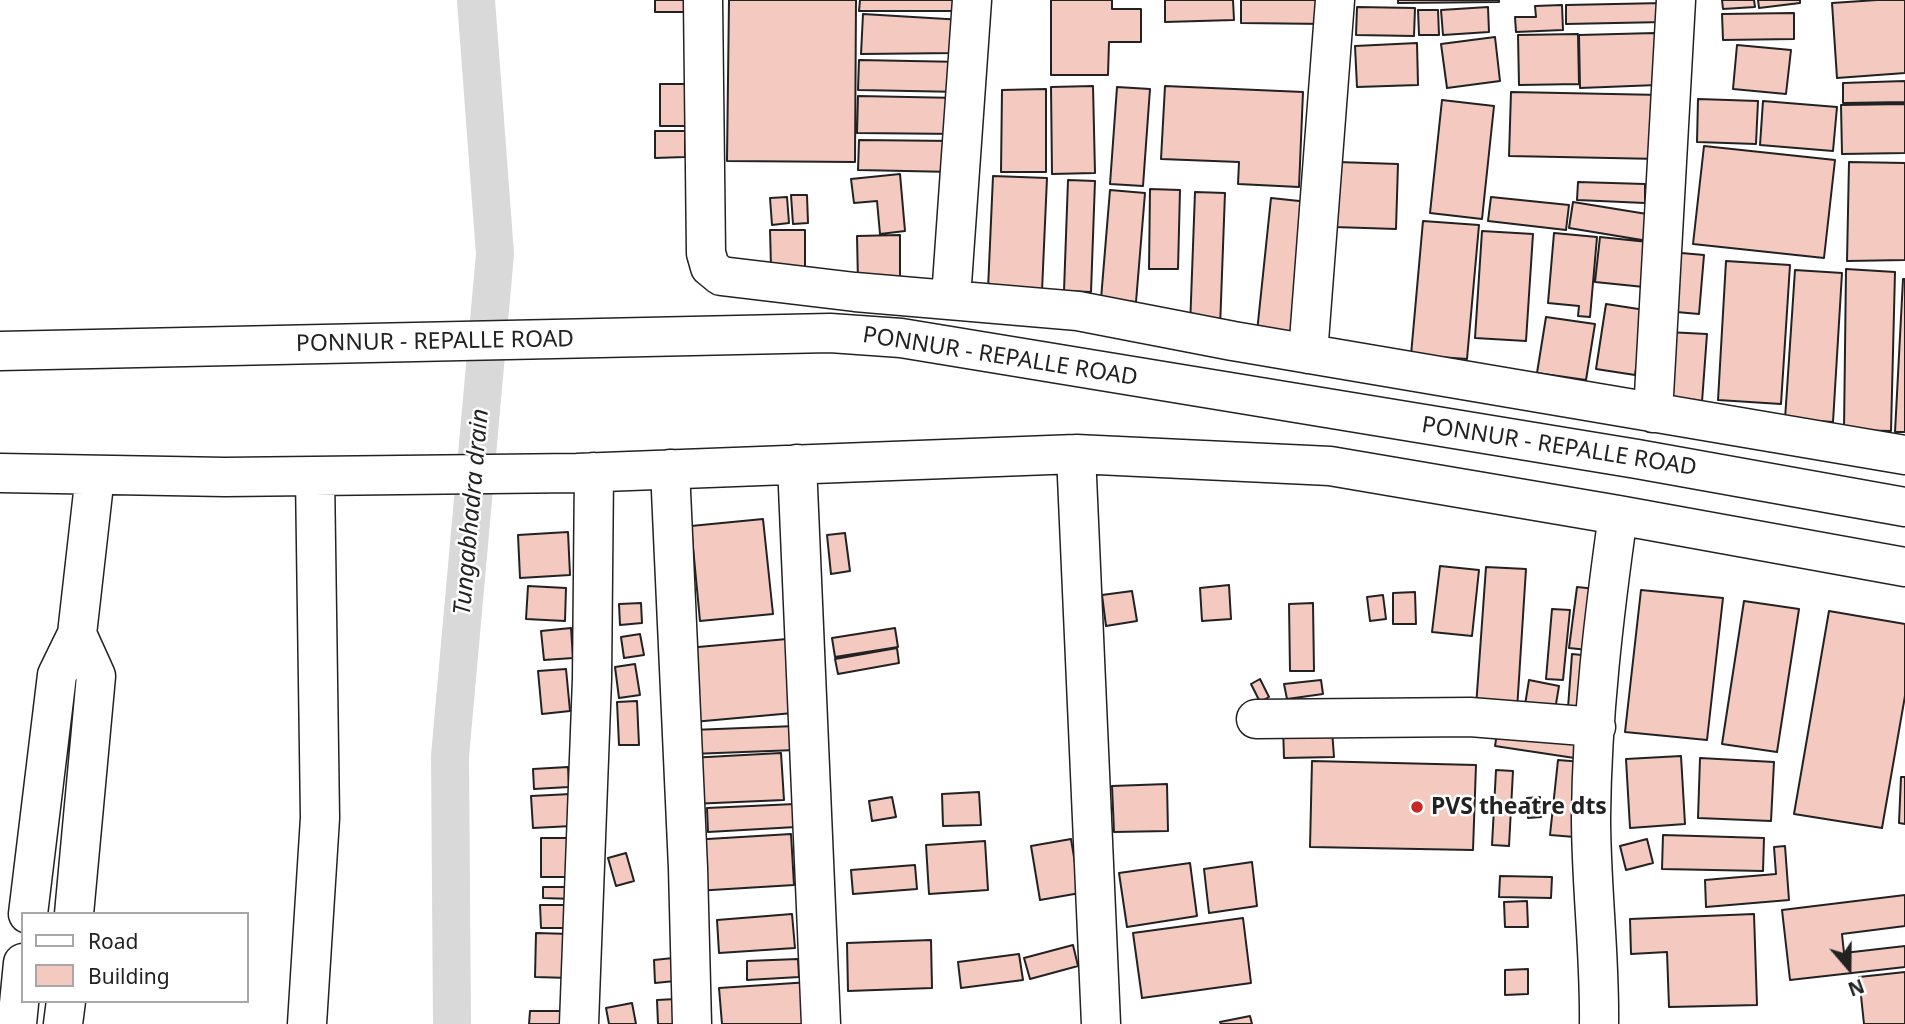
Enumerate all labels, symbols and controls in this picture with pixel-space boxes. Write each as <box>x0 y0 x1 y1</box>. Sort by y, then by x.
street label: PONNUR - REPALLE ROAD <box>861 322 1139 392</box>
street label: PONNUR - REPALLE ROAD <box>296 326 574 358</box>
water label: Tungabhadra drain <box>449 408 495 616</box>
street label: PONNUR - REPALLE ROAD <box>1420 412 1698 482</box>
place label: PVS theatre dts <box>1431 793 1607 821</box>
marker: PVS theatre dts <box>1409 799 1425 815</box>
legend <box>21 912 248 1003</box>
text: Road <box>88 927 138 955</box>
north arrow <box>1814 933 1884 1003</box>
text: Building <box>88 962 170 990</box>
text: N <box>1844 973 1868 1003</box>

